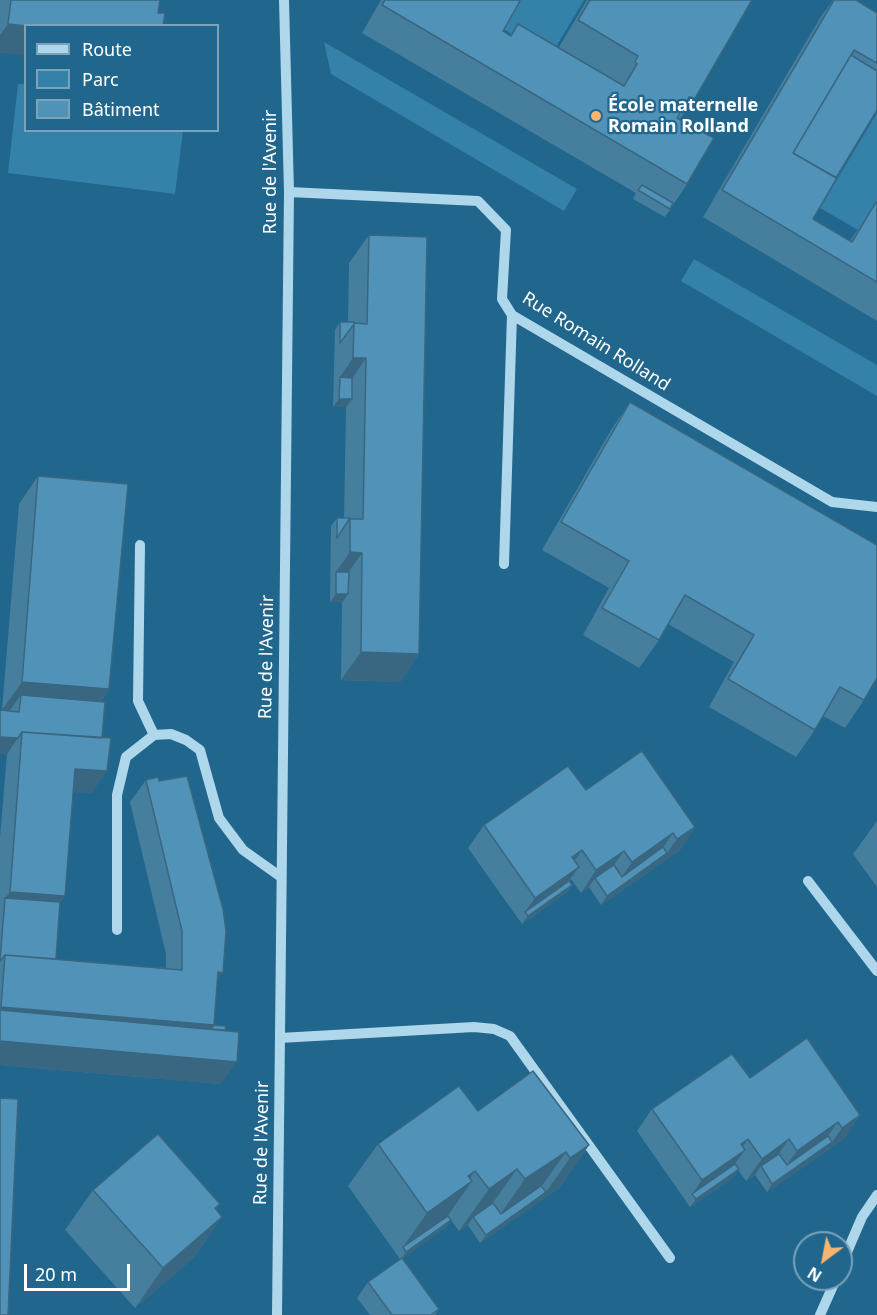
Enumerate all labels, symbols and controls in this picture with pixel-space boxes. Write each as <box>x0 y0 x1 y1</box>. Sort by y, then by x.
legend <box>24 24 219 132</box>
text: Route <box>82 37 132 61</box>
text: Parc <box>82 67 119 91</box>
place label: École maternelle Romain Rolland <box>608 95 758 138</box>
text: Bâtiment <box>82 97 160 121</box>
marker: École maternelle Romain Rolland <box>589 109 603 123</box>
street label: Rue de l'Avenir <box>260 110 282 234</box>
street label: Rue Romain Rolland <box>518 288 674 396</box>
street label: Rue de l'Avenir <box>255 595 279 719</box>
street label: Rue de l'Avenir <box>250 1081 274 1205</box>
north arrow <box>793 1231 853 1291</box>
scale bar <box>27 1252 134 1290</box>
text: 20 m <box>35 1262 77 1286</box>
text: N <box>803 1262 826 1287</box>

